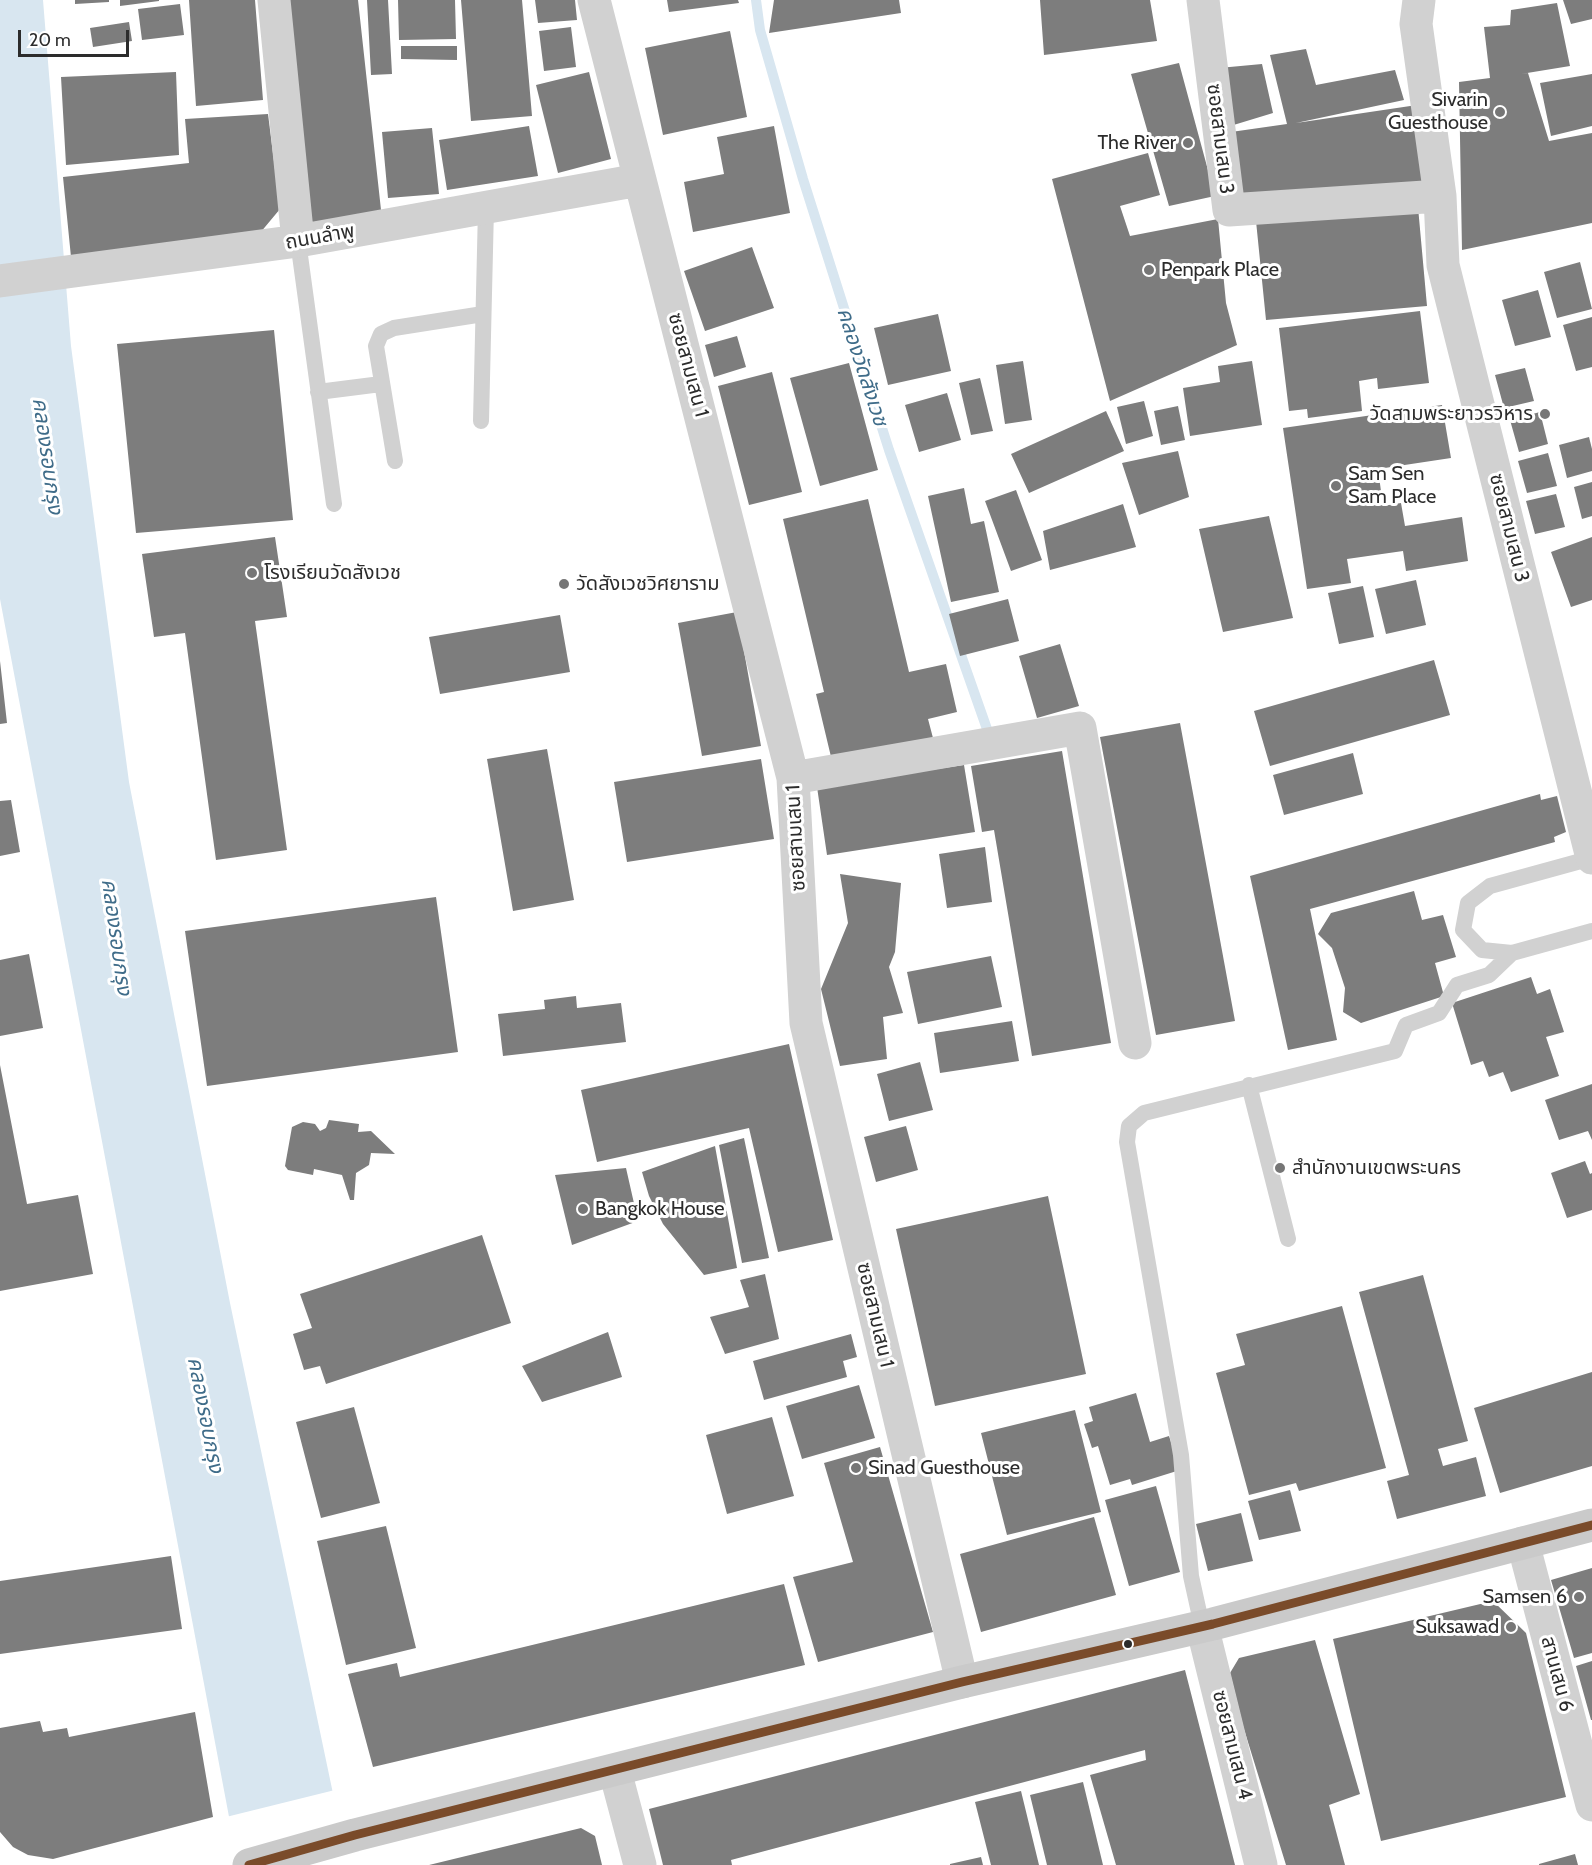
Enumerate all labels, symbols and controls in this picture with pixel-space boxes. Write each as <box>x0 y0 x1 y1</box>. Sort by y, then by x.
scale bar <box>21 18 132 56</box>
text: 20 m <box>29 29 71 51</box>
street label: ซอยสามเสน 3 <box>1201 82 1239 196</box>
place label: Sivarin Guesthouse <box>1388 88 1488 135</box>
marker: Sivarin Guesthouse <box>1493 105 1507 119</box>
place label: The River <box>1098 131 1176 155</box>
marker: The River <box>1181 136 1195 150</box>
street label: ถนนลำพู <box>283 219 357 255</box>
place label: Penpark Place <box>1161 258 1279 282</box>
marker: Penpark Place <box>1142 263 1156 277</box>
water label: คลองวัดสังเวช <box>831 305 893 429</box>
street label: ซอยสามเสน 1 <box>663 310 713 420</box>
water label: คลองรอบกรุง <box>26 396 68 516</box>
place label: วัดสามพระยาวรวิหาร <box>1370 402 1533 426</box>
marker: วัดสามพระยาวรวิหาร <box>1538 407 1552 421</box>
place label: Sam Sen Sam Place <box>1348 462 1436 509</box>
street label: ซอยสามเสน 3 <box>1484 471 1534 585</box>
marker: Sam Sen Sam Place <box>1329 479 1343 493</box>
place label: โรงเรียนวัดสังเวช <box>264 561 401 585</box>
marker: โรงเรียนวัดสังเวช <box>245 566 259 580</box>
place label: วัดสังเวชวิศยาราม <box>576 572 719 596</box>
marker: วัดสังเวชวิศยาราม <box>557 577 571 591</box>
street label: ซอยสามเสน 1 <box>781 784 811 892</box>
water label: คลองรอบกรุง <box>95 877 137 997</box>
place label: สำนักงานเขตพระนคร <box>1292 1156 1461 1180</box>
marker: สำนักงานเขตพระนคร <box>1273 1161 1287 1175</box>
place label: Bangkok House <box>595 1197 724 1221</box>
marker: Bangkok House <box>576 1202 590 1216</box>
street label: ซอยสามเสน 1 <box>851 1260 899 1370</box>
water label: คลองรอบกรุง <box>181 1355 229 1475</box>
place label: Sinad Guesthouse <box>868 1456 1020 1480</box>
marker: Sinad Guesthouse <box>849 1461 863 1475</box>
place label: Samsen 6 <box>1483 1585 1567 1609</box>
marker: Samsen 6 <box>1572 1590 1586 1604</box>
place label: Suksawad <box>1415 1615 1499 1639</box>
marker: Suksawad <box>1504 1620 1518 1634</box>
street label: สานเสน 6 <box>1535 1634 1579 1714</box>
unlabelled marker <box>1122 1638 1134 1650</box>
street label: ซอยสามเสน 4 <box>1207 1688 1257 1802</box>

